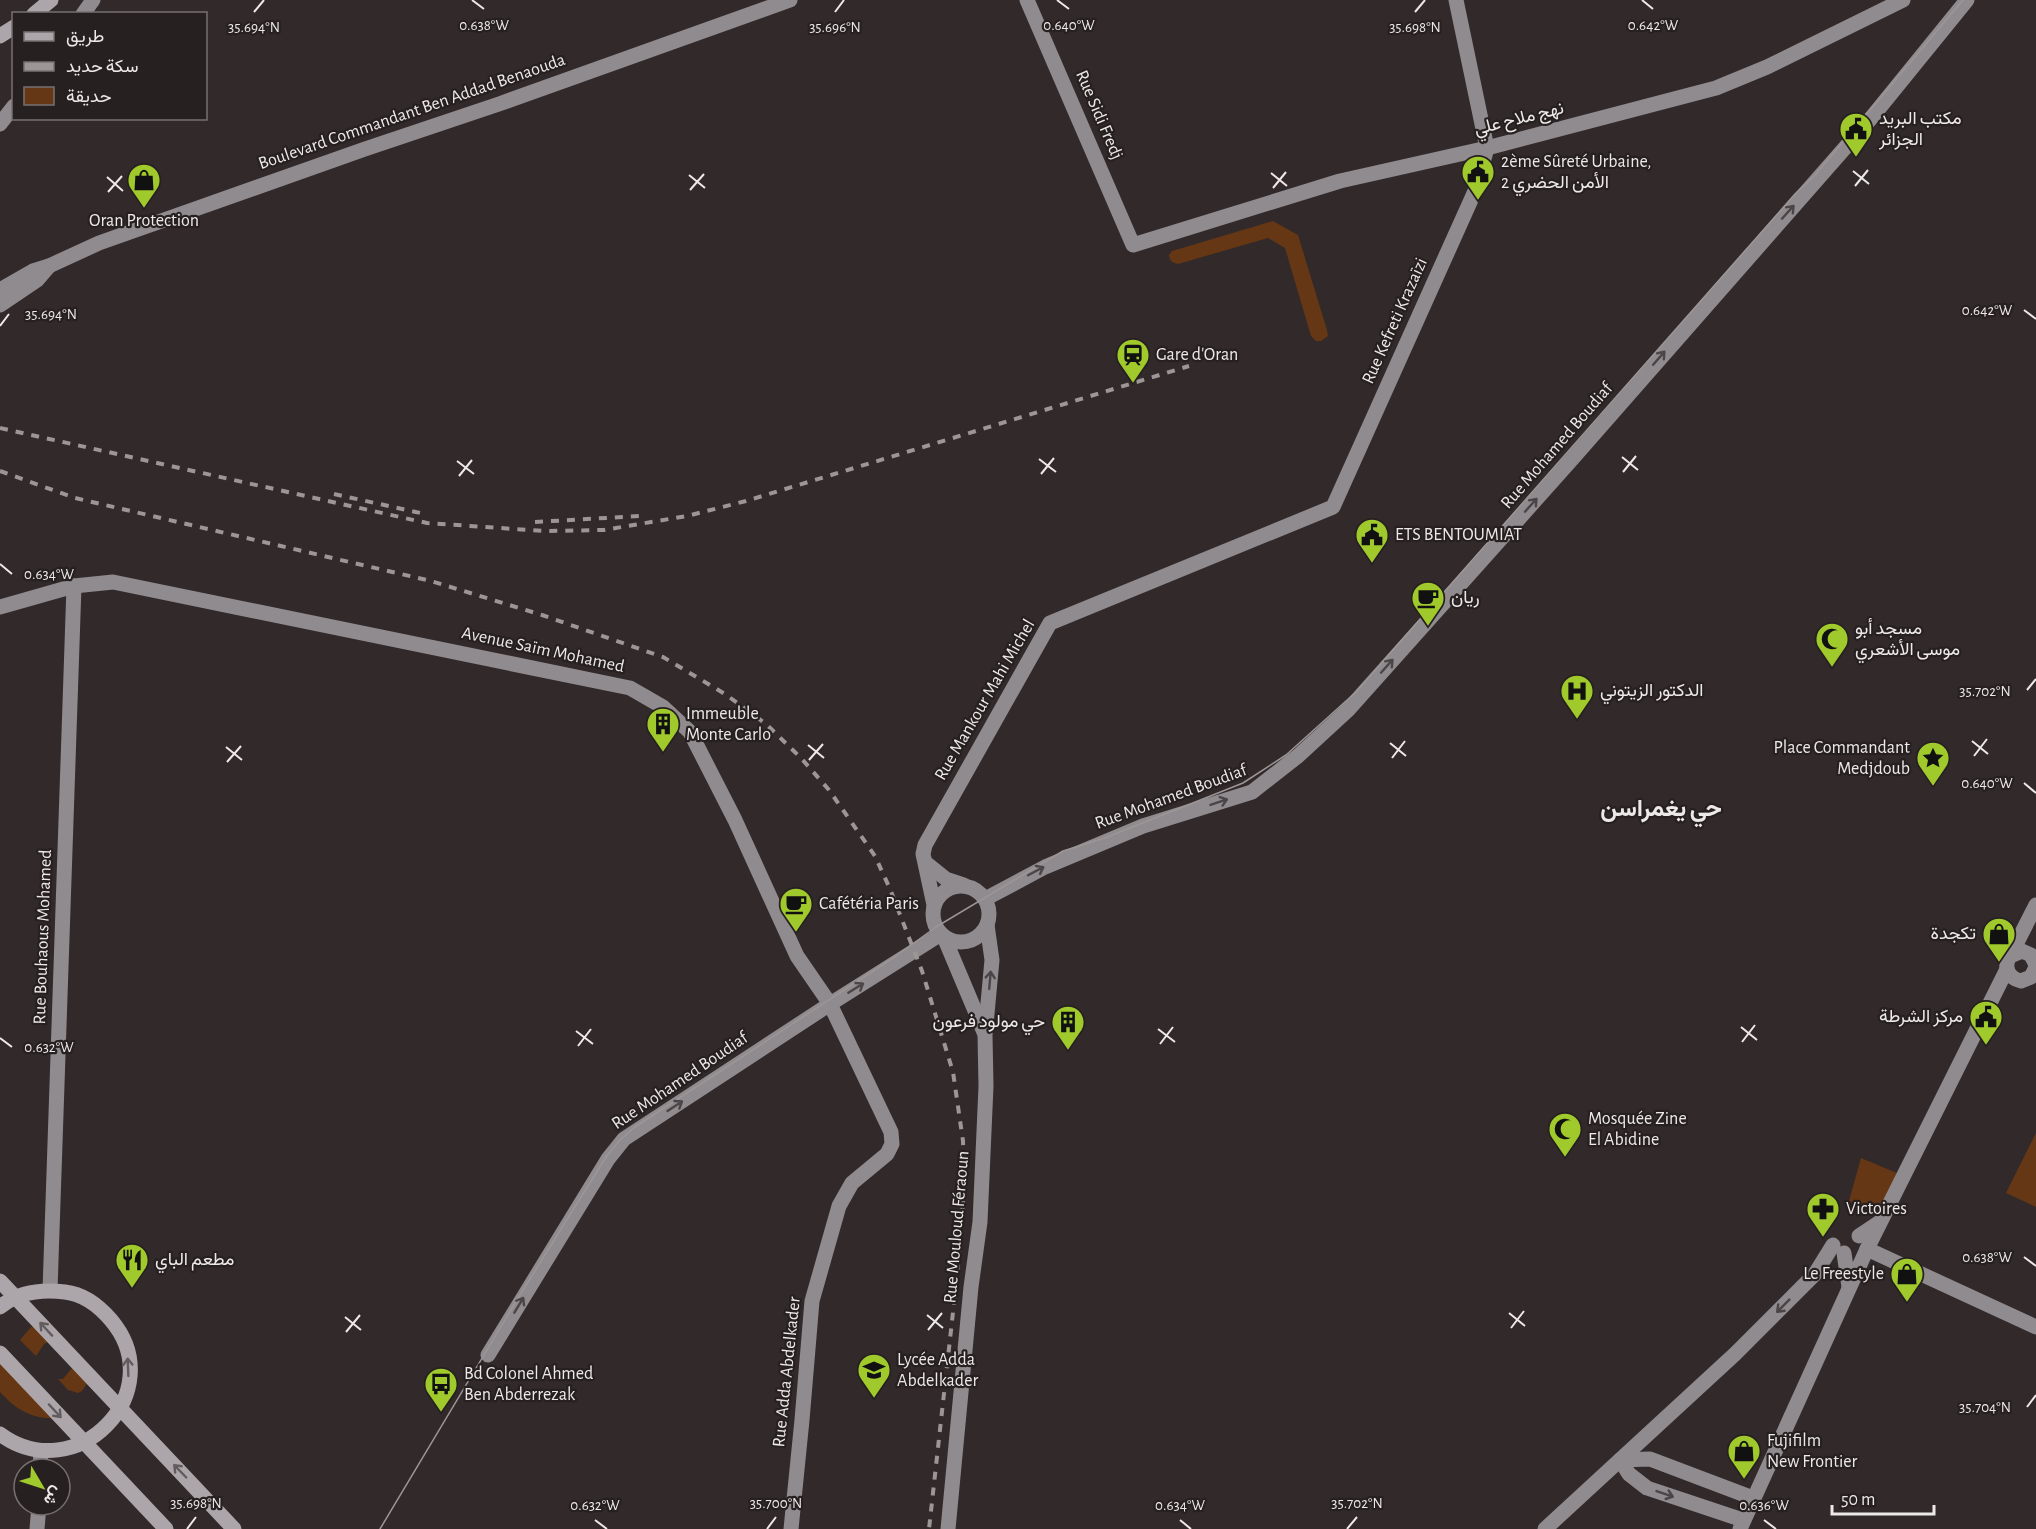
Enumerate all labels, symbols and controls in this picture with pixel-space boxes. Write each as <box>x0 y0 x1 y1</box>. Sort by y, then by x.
legend <box>12 12 207 120</box>
text: 0.638°W <box>459 18 509 33</box>
text: 0.640°W <box>1043 18 1095 33</box>
text: 0.642°W <box>1628 18 1679 33</box>
text: 35.694°N <box>228 20 280 35</box>
text: 35.696°N <box>809 20 861 35</box>
text: 35.698°N <box>1389 20 1441 35</box>
text: طريق <box>66 28 104 47</box>
street label: Boulevard Commandant Ben Addad Benaouda <box>256 51 568 173</box>
text: سكة حديد <box>66 58 139 76</box>
street label: Rue Sidi Fredj <box>1072 68 1126 162</box>
text: حديقة <box>66 88 112 106</box>
street label: نهج ملاح علي <box>1472 99 1567 144</box>
place label: مكتب البريد الجزائر <box>1878 110 1962 150</box>
public building icon: مكتب البريد الجزائر <box>1838 111 1874 158</box>
place label: 2ème Sûreté Urbaine, الأمن الحضري 2 <box>1501 153 1651 197</box>
public building icon: 2ème Sûreté Urbaine, الأمن الحضري 2 <box>1460 154 1496 201</box>
shop icon: Oran Protection <box>126 162 162 209</box>
one-way arrow <box>1781 205 1795 220</box>
place label: Oran Protection <box>89 212 199 230</box>
street label: Rue Kefreti Krazaïzi <box>1359 255 1431 387</box>
text: 0.642°W <box>1962 303 2013 318</box>
text: 35.694°N <box>25 307 77 322</box>
station icon: Gare d'Oran <box>1115 337 1151 384</box>
place label: Gare d'Oran <box>1156 346 1238 364</box>
one-way arrow <box>1653 350 1666 366</box>
street label: Rue Mohamed Boudiaf <box>1498 379 1617 512</box>
one-way arrow <box>1524 498 1538 513</box>
public building icon: ETS BENTOUMIAT <box>1354 517 1390 564</box>
place label: ETS BENTOUMIAT <box>1395 526 1522 544</box>
text: 0.634°W <box>24 567 74 582</box>
cafe icon: ريان <box>1410 580 1446 627</box>
place label: ريان <box>1451 589 1480 608</box>
street label: Rue Mankour Mahi Michel <box>932 616 1038 784</box>
place label: مسجد أبو موسى الأشعري <box>1855 618 1960 664</box>
mosque icon: مسجد أبو موسى الأشعري <box>1814 621 1850 668</box>
street label: Avenue Saïm Mohamed <box>460 624 626 676</box>
one-way arrow <box>1380 659 1394 674</box>
hospital icon: الدكتور الزيتوني <box>1559 673 1595 720</box>
place label: الدكتور الزيتوني <box>1600 682 1704 705</box>
text: 35.702°N <box>1959 684 2011 699</box>
place label: Immeuble Monte Carlo <box>686 705 771 744</box>
building icon: Immeuble Monte Carlo <box>645 706 681 753</box>
place label: Place Commandant Medjdoub <box>1774 739 1910 778</box>
place icon: Place Commandant Medjdoub <box>1915 740 1951 787</box>
street label: Rue Mohamed Boudiaf <box>1093 761 1251 833</box>
text: 0.640°W <box>1961 776 2013 791</box>
one-way arrow <box>1209 796 1228 807</box>
district label: حي يغمراسن <box>1600 797 1722 828</box>
street label: Rue Bouhaous Mohamed <box>31 849 55 1025</box>
one-way arrow <box>1027 865 1045 876</box>
cafe icon: Cafétéria Paris <box>778 886 814 933</box>
place label: Cafétéria Paris <box>819 895 919 913</box>
shop icon: تكجدة <box>1981 916 2017 963</box>
place label: تكجدة <box>1931 925 1976 943</box>
one-way arrow <box>985 971 996 990</box>
one-way arrow <box>847 981 864 993</box>
public building icon: مركز الشرطة <box>1968 999 2004 1046</box>
building icon: حي مولود فرعون <box>1050 1004 1086 1051</box>
place label: مركز الشرطة <box>1879 1008 1963 1027</box>
place label: حي مولود فرعون <box>933 1013 1045 1036</box>
street label: Rue Mohamed Boudiaf <box>609 1028 753 1133</box>
text: 0.632°W <box>24 1040 74 1055</box>
one-way arrow <box>666 1099 683 1111</box>
place label: Mosquée Zine El Abidine <box>1588 1110 1687 1149</box>
mosque icon: Mosquée Zine El Abidine <box>1547 1111 1583 1158</box>
street label: Rue Mouloud Féraoun <box>941 1150 973 1304</box>
pharmacy icon: Victoires <box>1805 1191 1841 1238</box>
place label: Victoires <box>1846 1200 1907 1218</box>
restaurant icon: مطعم الباي <box>114 1242 150 1289</box>
text: 0.638°W <box>1962 1250 2012 1265</box>
place label: مطعم الباي <box>155 1251 234 1274</box>
shop icon: Le Freestyle <box>1889 1256 1925 1303</box>
place label: Le Freestyle <box>1803 1265 1884 1283</box>
street label: Rue Adda Abdelkader <box>770 1296 804 1448</box>
one-way arrow <box>513 1297 525 1314</box>
one-way arrow <box>1776 1299 1790 1314</box>
one-way arrow <box>39 1322 53 1337</box>
place label: Lycée Adda Abdelkader <box>897 1351 978 1390</box>
school or university icon: Lycée Adda Abdelkader <box>856 1352 892 1399</box>
one-way arrow <box>123 1358 134 1378</box>
place label: Bd Colonel Ahmed Ben Abderrezak <box>464 1365 593 1404</box>
bus stop icon: Bd Colonel Ahmed Ben Abderrezak <box>423 1366 459 1413</box>
text: 35.704°N <box>1959 1400 2011 1415</box>
one-way arrow <box>47 1403 62 1418</box>
place label: Fujifilm New Frontier <box>1767 1432 1858 1471</box>
shop icon: Fujifilm New Frontier <box>1726 1433 1762 1480</box>
north arrow <box>12 1457 72 1517</box>
one-way arrow <box>172 1464 187 1479</box>
scale bar <box>1832 1478 1934 1516</box>
text: ش <box>40 1483 65 1508</box>
one-way arrow <box>1655 1489 1674 1500</box>
text: 50 m <box>1841 1491 1875 1509</box>
text: 35.698°N <box>170 1496 222 1511</box>
text: 35.700°N <box>750 1496 802 1511</box>
text: 35.702°N <box>1331 1496 1383 1511</box>
text: 0.632°W <box>570 1498 620 1513</box>
text: 0.634°W <box>1155 1498 1205 1513</box>
text: 0.636°W <box>1739 1498 1789 1513</box>

